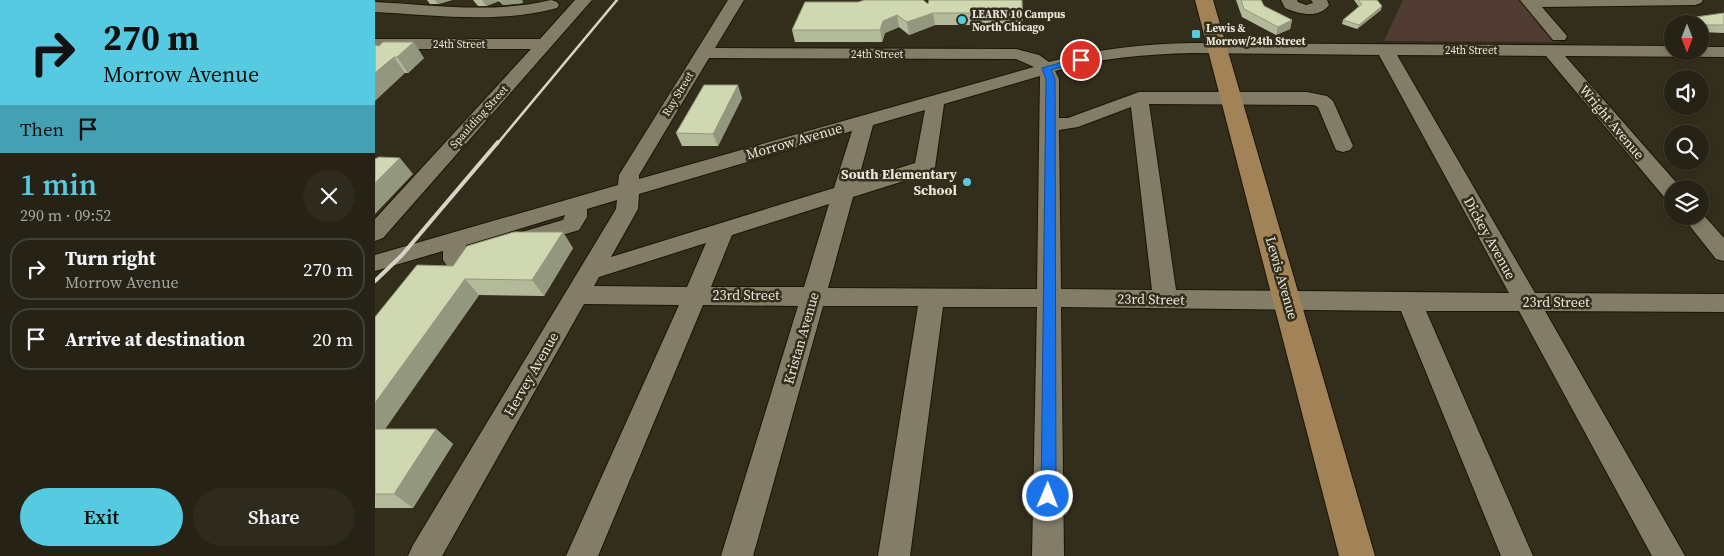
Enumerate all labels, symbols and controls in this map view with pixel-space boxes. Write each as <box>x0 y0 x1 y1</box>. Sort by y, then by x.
place label: LEARN 10 Campus North Chicago <box>972 7 1065 35</box>
text: 270 m <box>103 14 199 62</box>
marker: LEARN 10 Campus North Chicago <box>956 14 968 26</box>
north arrow <box>1664 15 1709 60</box>
map controls <box>1664 15 1709 225</box>
icon: right <box>20 20 85 85</box>
place label: Lewis & Morrow/24th Street <box>1206 21 1306 49</box>
marker: Lewis & Morrow/24th Street <box>1190 28 1202 40</box>
street label: 24th Street <box>433 37 486 52</box>
pin <box>1060 39 1102 81</box>
street label: 24th Street <box>1445 43 1498 58</box>
icon: arrive <box>1067 46 1095 74</box>
street label: 24th Street <box>851 47 904 62</box>
text: Morrow Avenue <box>103 59 259 89</box>
street label: Ray Street <box>659 69 697 119</box>
button: sound <box>1664 70 1709 115</box>
street label: Wright Avenue <box>1575 80 1649 164</box>
street label: Spaulding Street <box>447 82 512 152</box>
icon: arrive <box>74 115 102 143</box>
text: Then <box>20 116 64 142</box>
street label: Morrow Avenue <box>743 118 845 164</box>
button: search <box>1664 125 1709 170</box>
text: 1 min <box>20 164 97 205</box>
place label: South Elementary School <box>841 164 958 200</box>
button: close <box>303 170 355 222</box>
marker: South Elementary School <box>961 176 973 188</box>
button: layers <box>1664 180 1709 225</box>
street label: Dickey Avenue <box>1459 193 1521 283</box>
text: 290 m · 09:52 <box>20 204 111 226</box>
street label: Lewis Avenue <box>1261 234 1303 322</box>
text: Turn right <box>65 245 156 271</box>
icon: right <box>22 255 50 283</box>
text: 270 m <box>303 256 353 282</box>
text: Morrow Avenue <box>65 271 179 293</box>
street label: 23rd Street <box>712 285 780 305</box>
street label: 23rd Street <box>1117 288 1185 310</box>
street label: Kristan Avenue <box>778 290 824 386</box>
street label: 23rd Street <box>1522 292 1590 312</box>
icon: arrive <box>22 325 50 353</box>
text: Arrive at destination <box>65 326 245 352</box>
text: 20 m <box>312 326 353 352</box>
street label: Hervey Avenue <box>499 328 563 420</box>
position arrow <box>1021 469 1073 521</box>
button: Exit <box>20 488 183 546</box>
button: Share <box>193 488 355 546</box>

